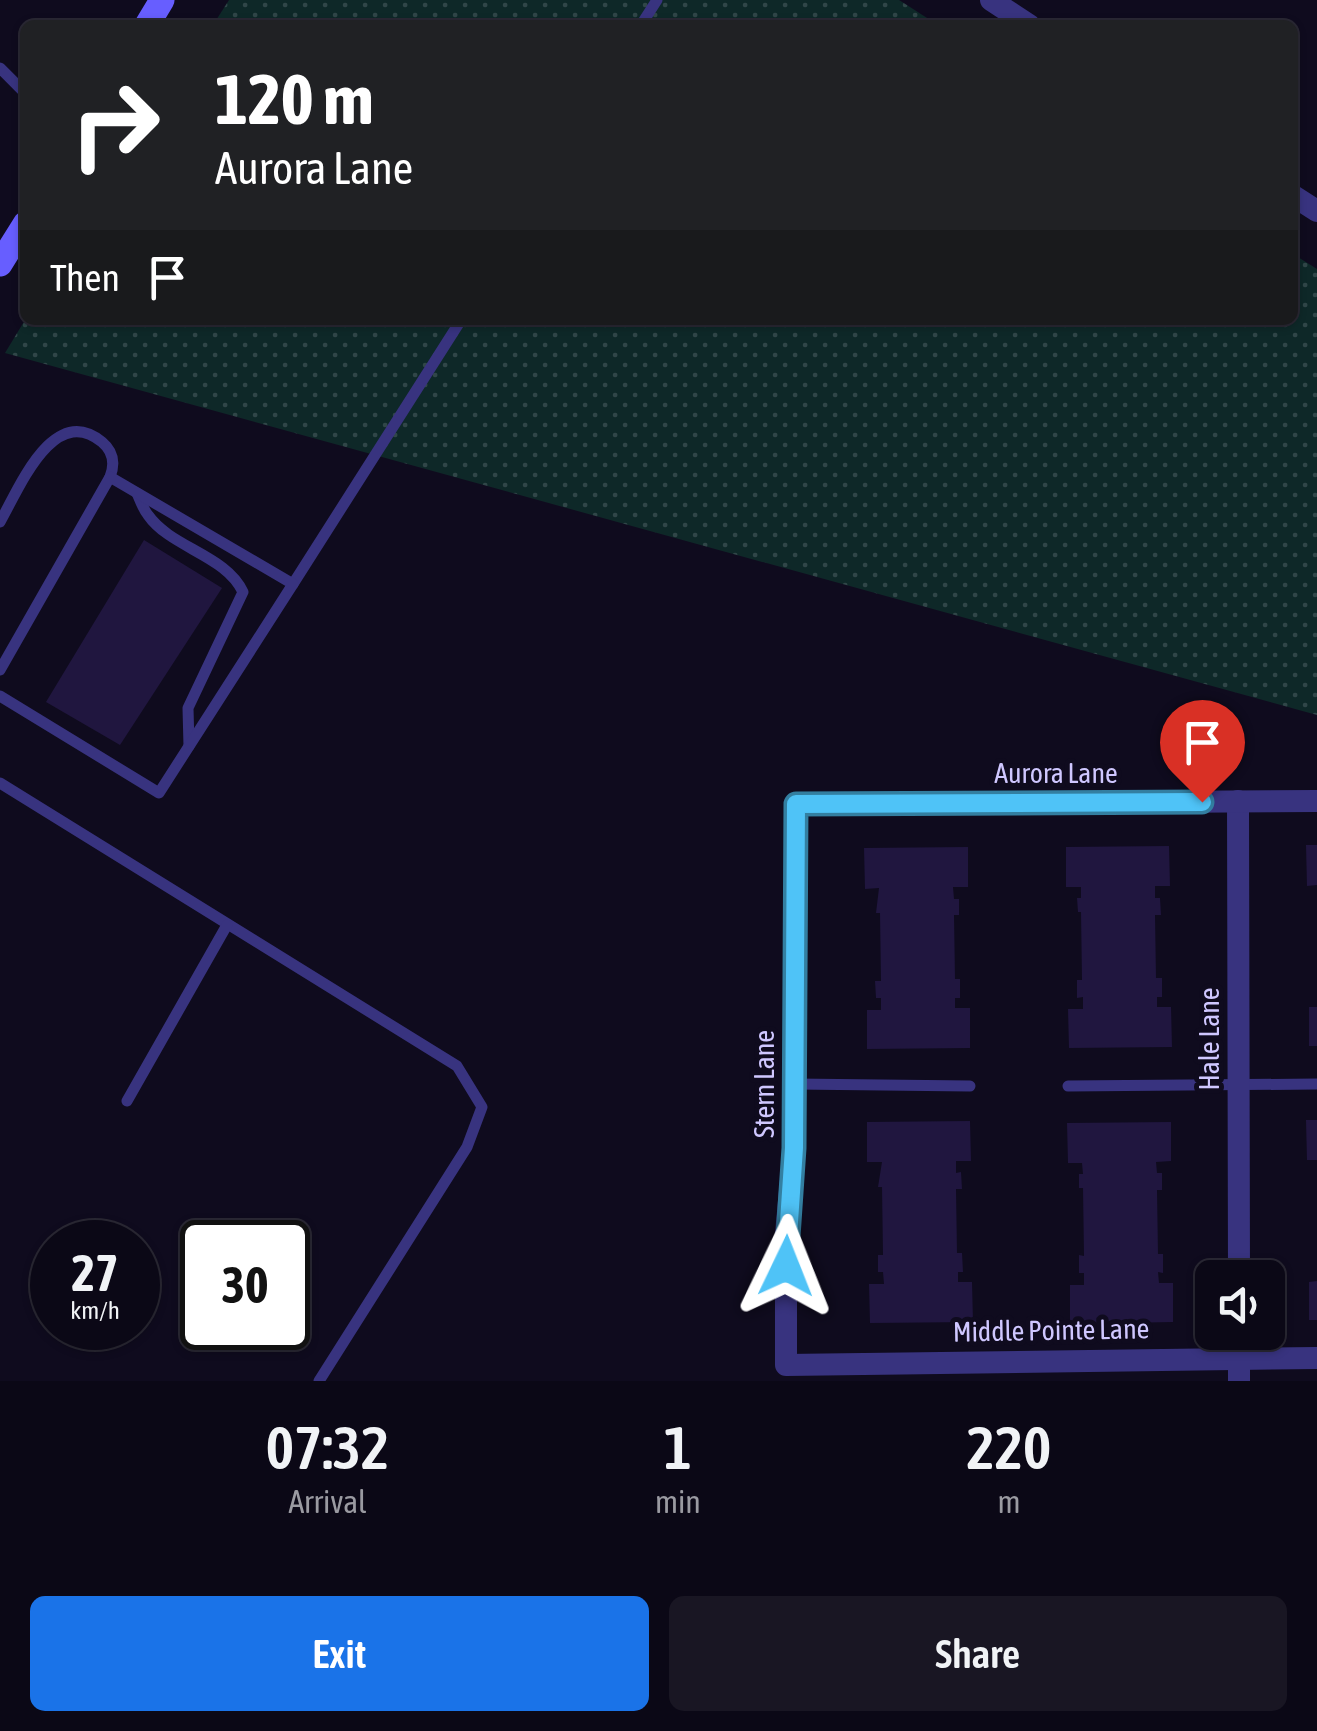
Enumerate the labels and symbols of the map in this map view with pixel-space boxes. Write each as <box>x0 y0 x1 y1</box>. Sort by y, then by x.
pin <box>1160 700 1245 803</box>
street label: Aurora Lane <box>994 757 1118 789</box>
street label: Hale Lane <box>1193 987 1225 1091</box>
street label: Stern Lane <box>748 1030 780 1138</box>
position arrow <box>734 1214 838 1318</box>
speed limit sign: 30 <box>180 1220 310 1350</box>
street label: Middle Pointe Lane <box>952 1312 1150 1348</box>

